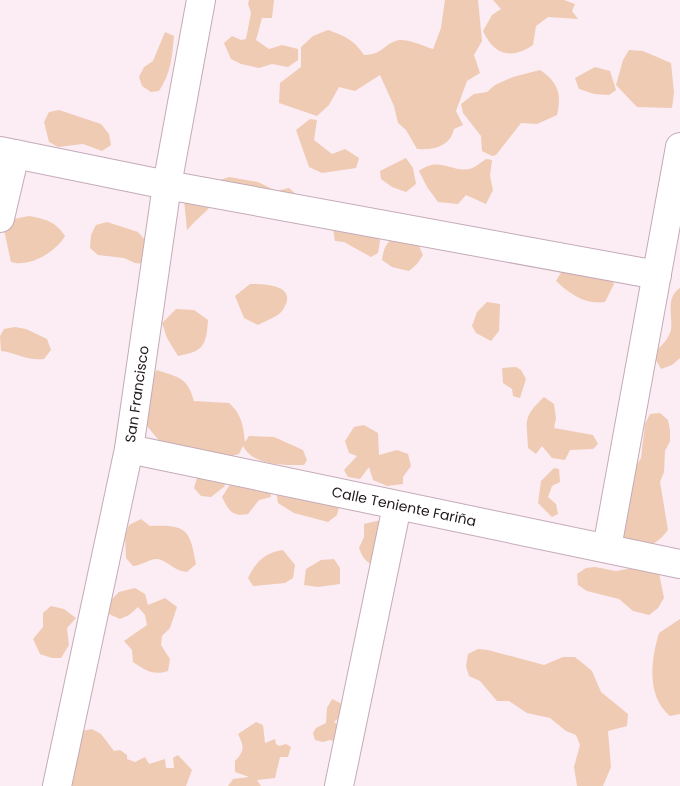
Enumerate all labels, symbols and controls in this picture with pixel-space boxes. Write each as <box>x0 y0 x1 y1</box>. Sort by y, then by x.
street label: San Francisco <box>120 344 154 444</box>
street label: Calle Teniente Fariña <box>330 482 478 531</box>

